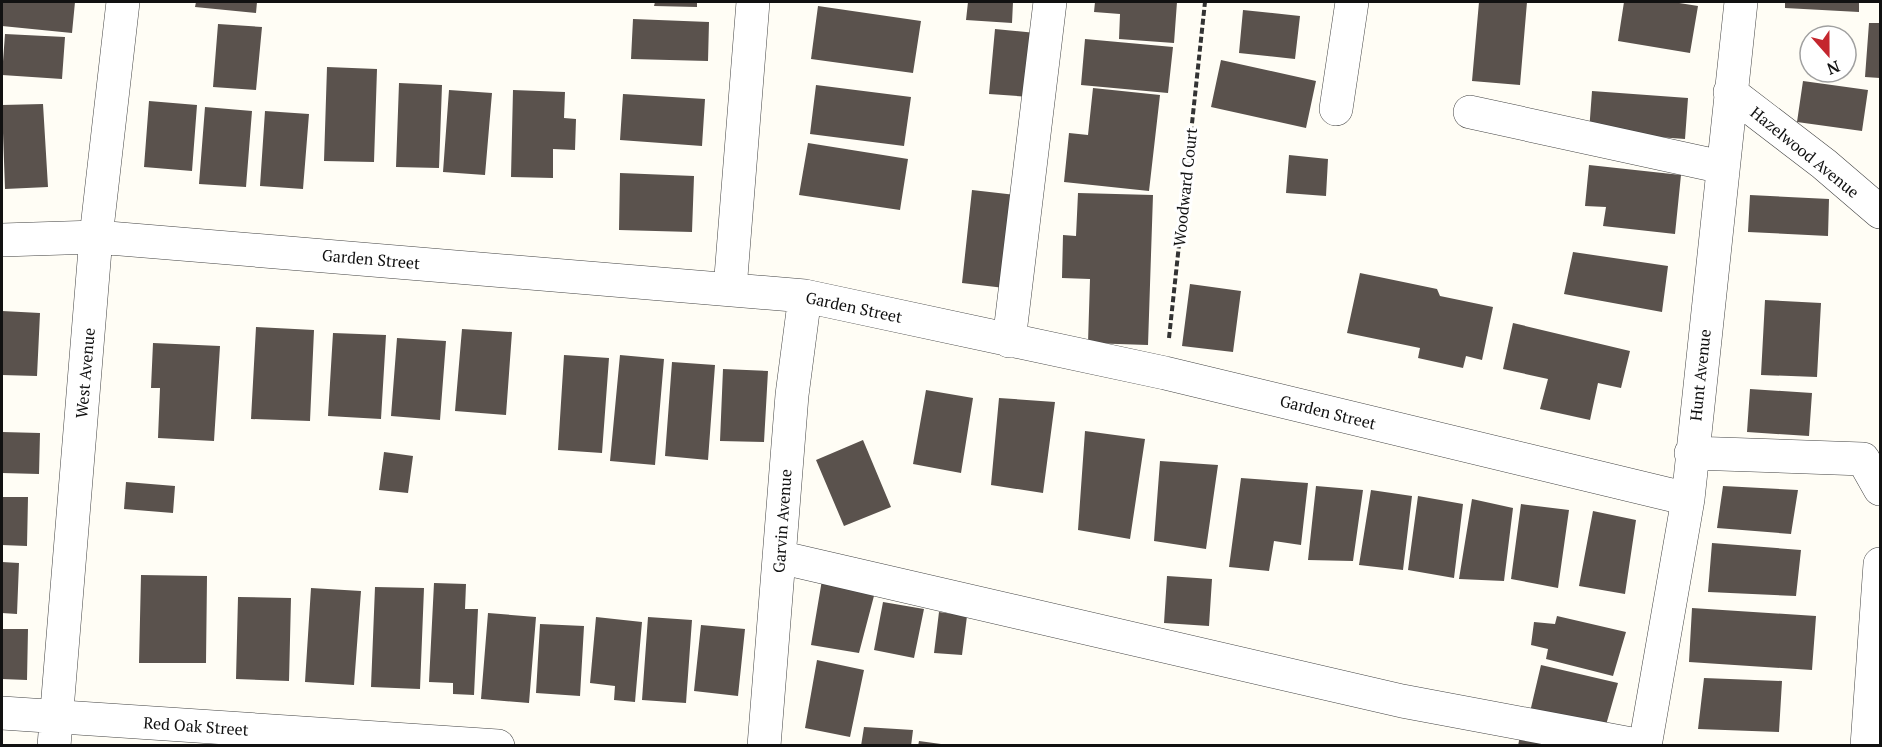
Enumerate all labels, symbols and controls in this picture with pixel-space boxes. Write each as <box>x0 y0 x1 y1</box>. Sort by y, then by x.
north arrow <box>1798 24 1858 84</box>
text: N <box>1824 56 1843 80</box>
street label: Hazelwood Avenue <box>1746 101 1864 203</box>
street label: Woodward Court <box>1168 127 1202 247</box>
street label: Garden Street <box>321 244 421 274</box>
street label: Garden Street <box>804 286 904 328</box>
street label: West Avenue <box>70 327 100 419</box>
street label: Hunt Avenue <box>1684 328 1716 422</box>
street label: Garden Street <box>1278 389 1378 435</box>
street label: Garvin Avenue <box>767 468 797 574</box>
street label: Red Oak Street <box>143 711 249 741</box>

